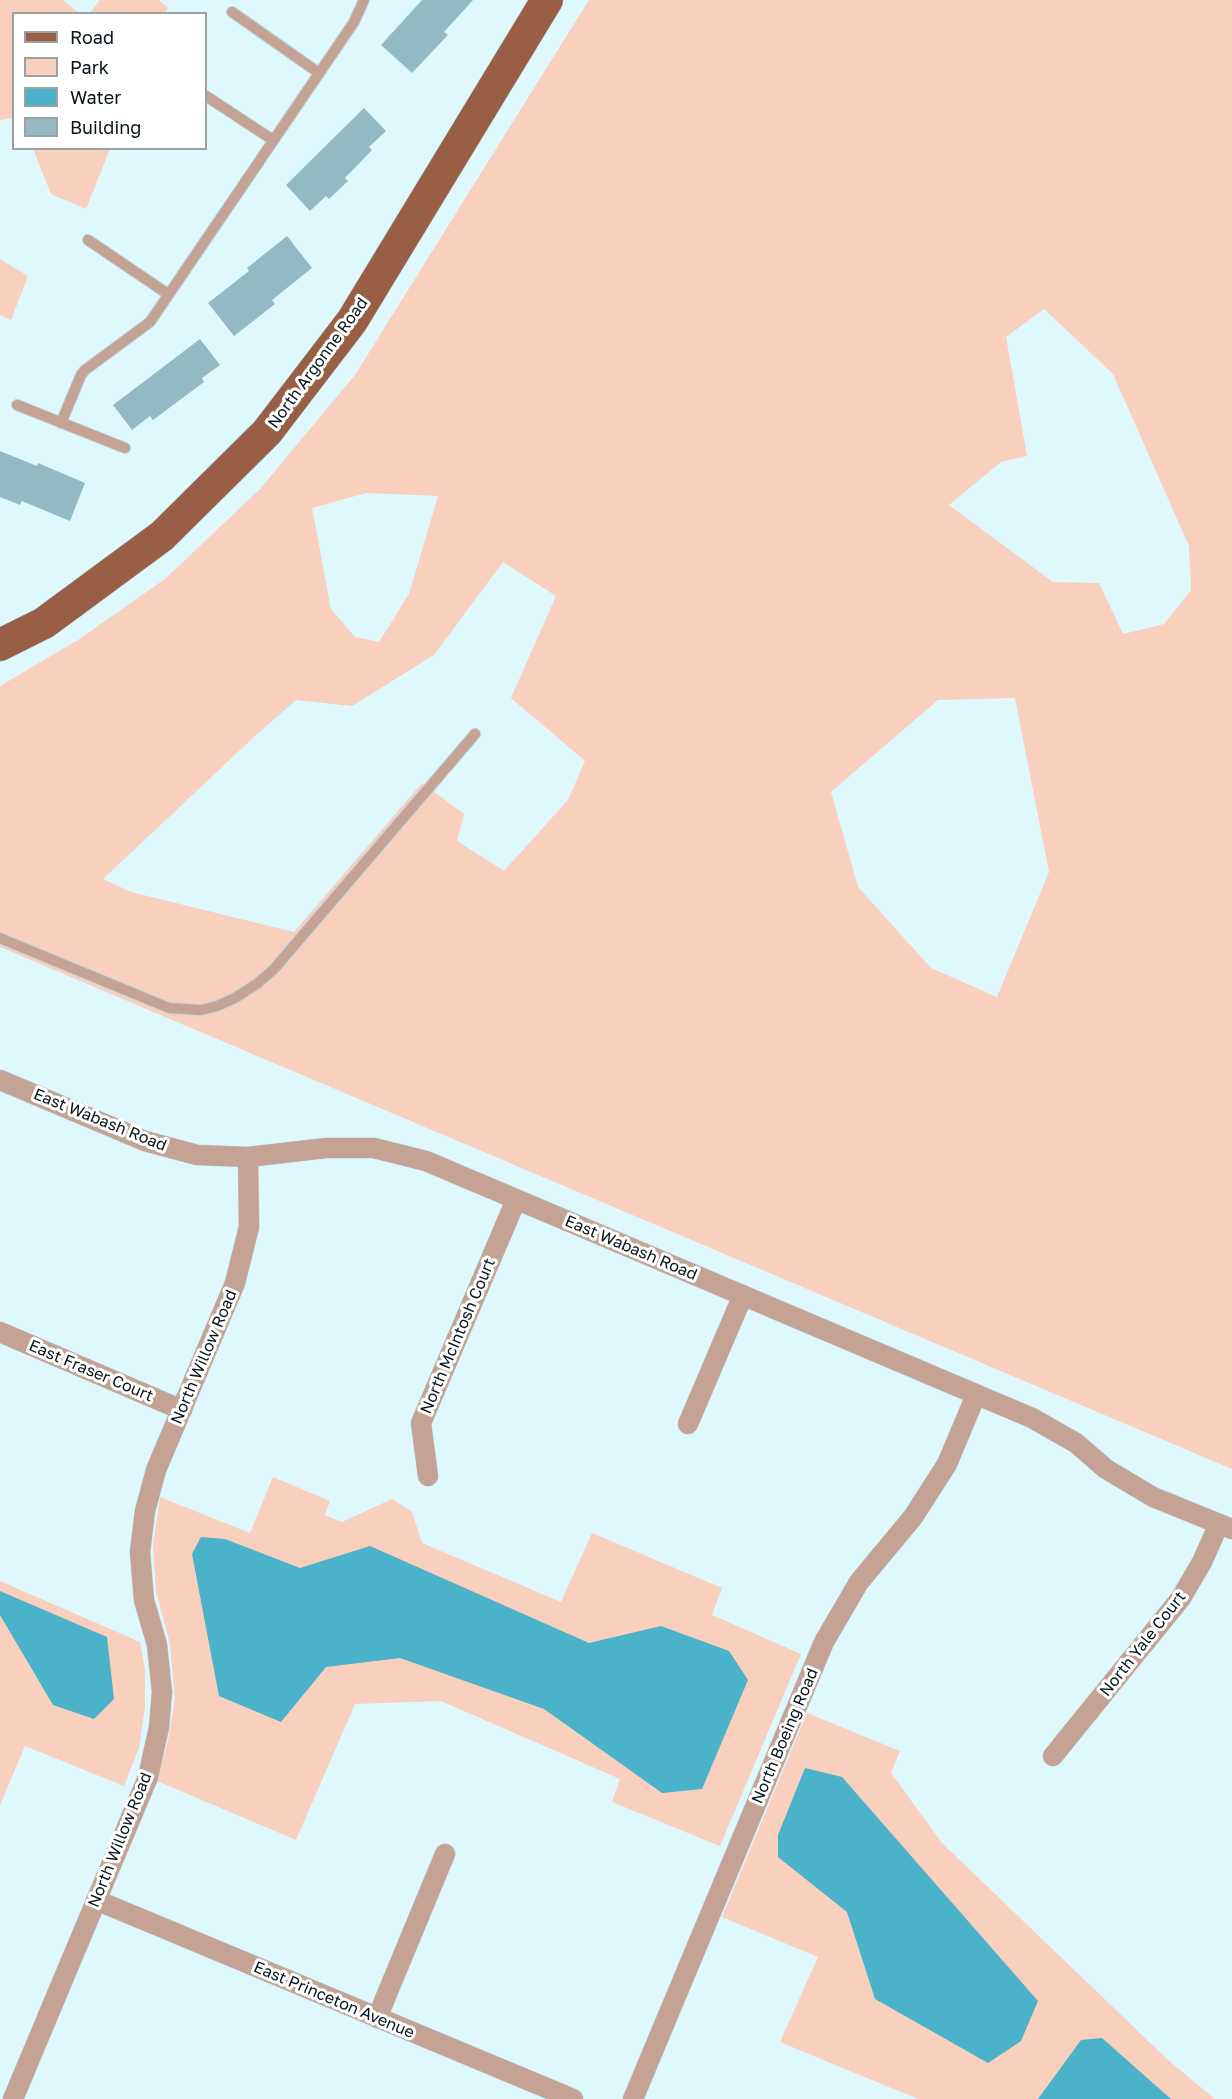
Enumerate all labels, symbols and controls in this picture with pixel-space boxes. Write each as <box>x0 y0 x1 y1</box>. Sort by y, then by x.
legend <box>12 12 207 150</box>
text: Road <box>70 26 114 48</box>
text: Park <box>70 56 109 78</box>
text: Water <box>70 86 121 108</box>
text: Building <box>70 116 141 138</box>
street label: North Argonne Road <box>264 294 372 432</box>
street label: East Wabash Road <box>31 1085 169 1155</box>
street label: East Wabash Road <box>562 1211 700 1285</box>
street label: North McIntosh Court <box>417 1255 499 1417</box>
street label: North Willow Road <box>167 1287 241 1427</box>
street label: East Fraser Court <box>26 1336 156 1406</box>
street label: North Yale Court <box>1096 1588 1190 1700</box>
street label: North Boeing Road <box>748 1665 822 1807</box>
street label: North Willow Road <box>84 1770 156 1910</box>
street label: East Princeton Avenue <box>251 1957 417 2043</box>

